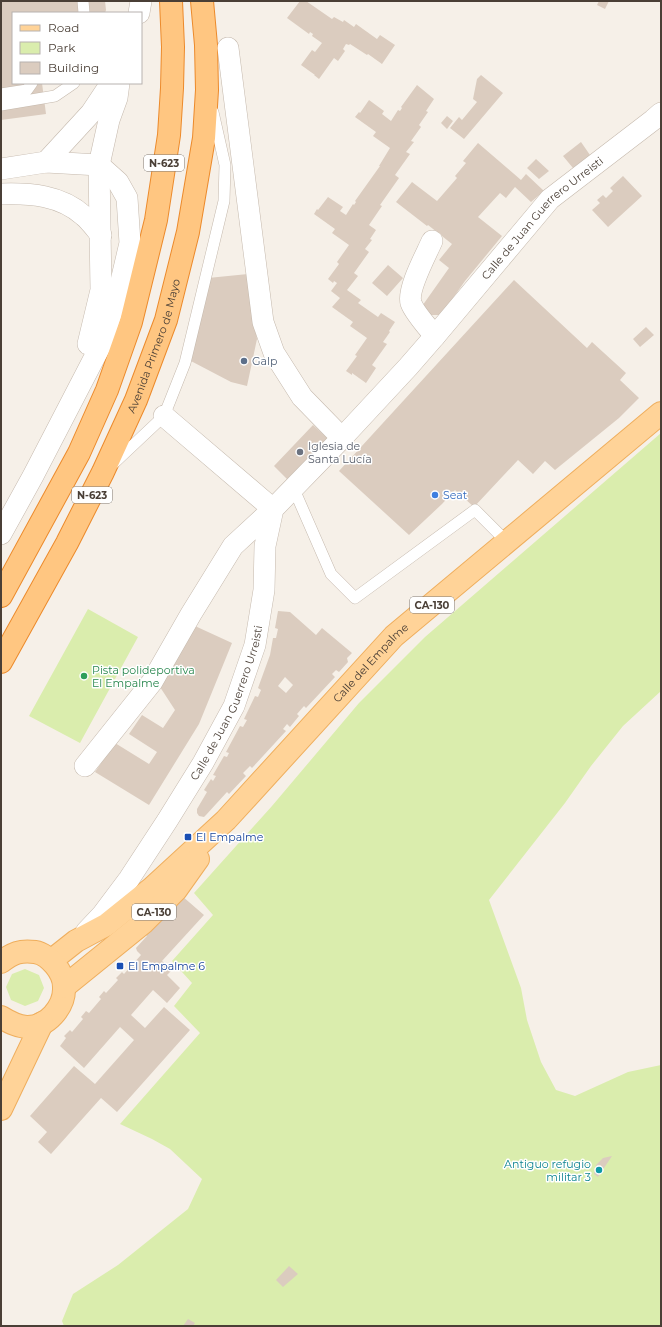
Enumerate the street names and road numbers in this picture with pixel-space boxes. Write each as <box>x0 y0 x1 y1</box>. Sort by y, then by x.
street label: Calle de Juan Guerrero Urreisti <box>478 154 606 282</box>
road number: N-623 <box>144 155 184 171</box>
street label: Avenida Primero de Mayo <box>124 277 183 415</box>
road number: N-623 <box>72 487 112 503</box>
road number: CA-130 <box>410 597 454 613</box>
street label: Calle del Empalme <box>330 620 412 705</box>
street label: Calle de Juan Guerrero Urreisti <box>187 624 265 783</box>
road number: CA-130 <box>132 904 176 920</box>

